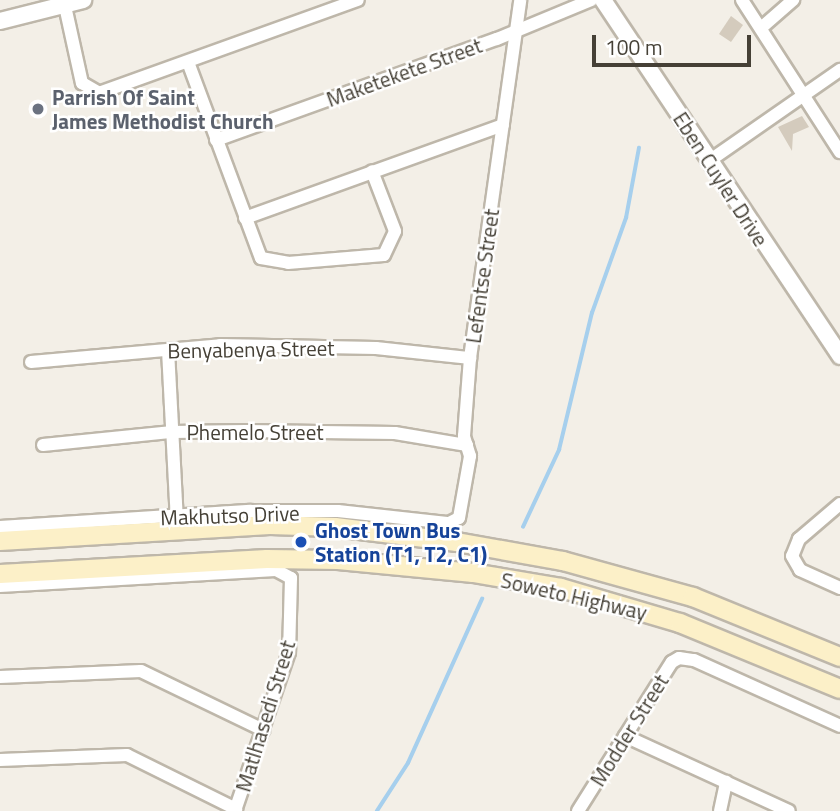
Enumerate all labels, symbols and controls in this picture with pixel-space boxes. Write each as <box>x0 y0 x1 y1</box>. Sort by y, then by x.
scale bar <box>595 21 754 65</box>
text: 100 m <box>605 31 662 63</box>
street label: Maketekete Street <box>323 32 485 112</box>
place label: Parrish Of Saint James Methodist Church <box>52 84 274 134</box>
marker: Parrish Of Saint James Methodist Church <box>30 101 46 117</box>
street label: Eben Cuyler Drive <box>668 107 774 251</box>
street label: Lefentse Street <box>460 207 504 345</box>
street label: Benyabenya Street <box>167 335 335 363</box>
street label: Phemelo Street <box>186 419 324 445</box>
street label: Makhutso Drive <box>160 500 300 530</box>
place label: Ghost Town Bus Station (T1, T2, C1) <box>315 517 487 567</box>
marker: Ghost Town Bus Station (T1, T2, C1) <box>293 534 309 550</box>
street label: Soweto Highway <box>499 567 649 625</box>
street label: Matlhasedi Street <box>230 637 300 795</box>
street label: Modder Street <box>585 669 673 791</box>

